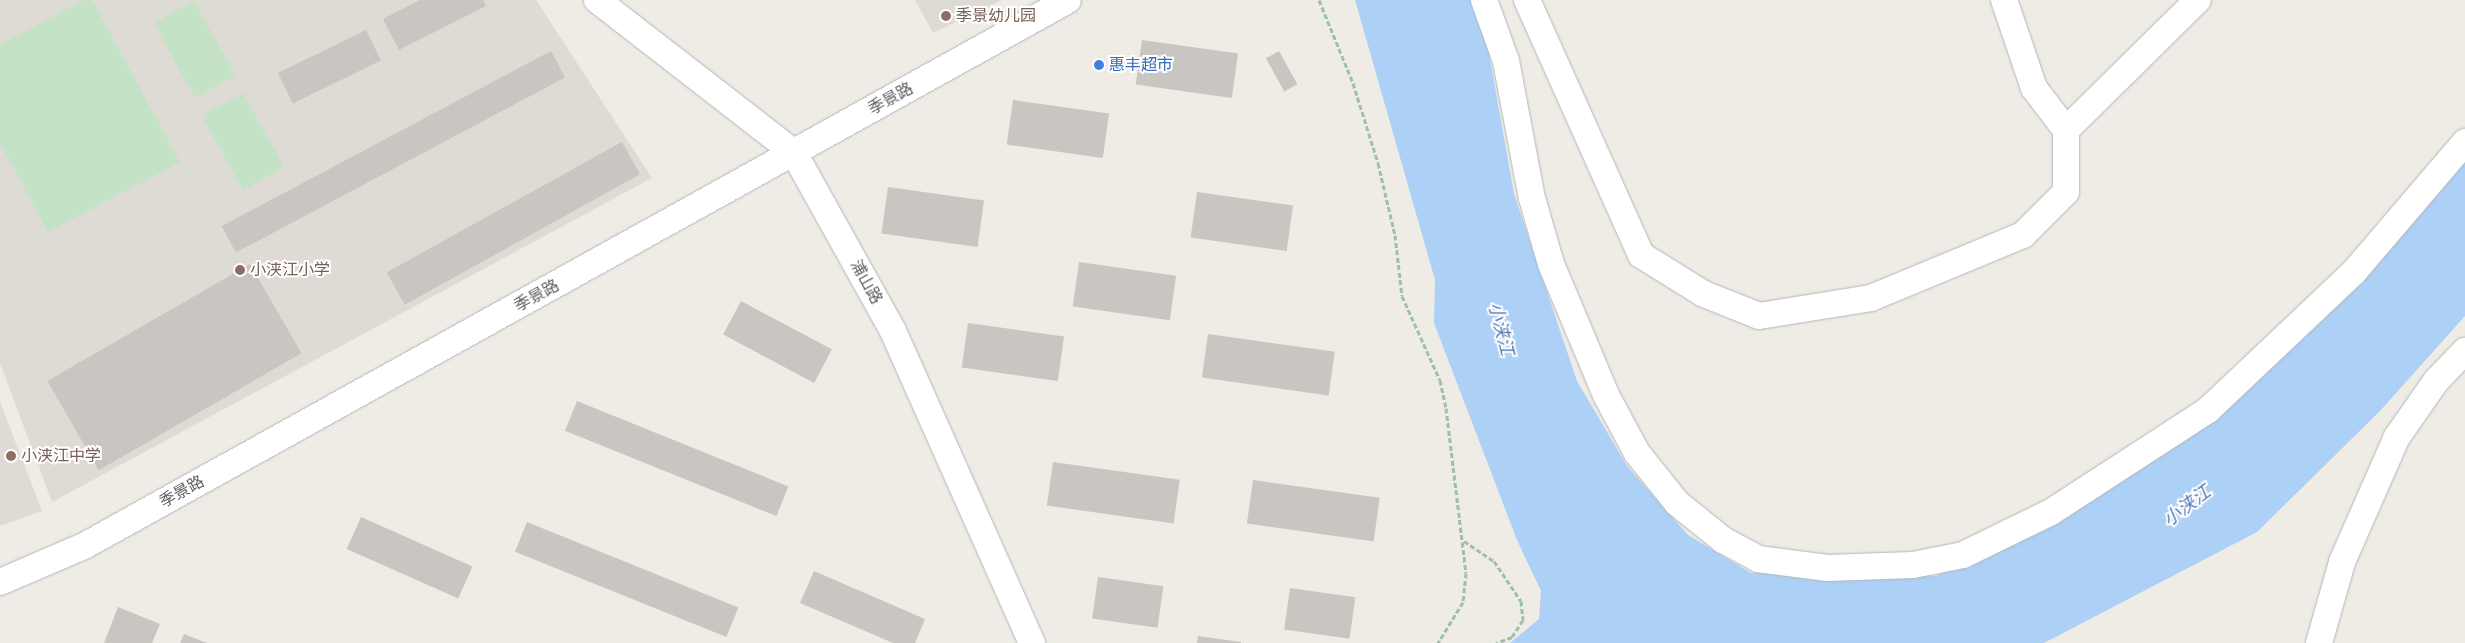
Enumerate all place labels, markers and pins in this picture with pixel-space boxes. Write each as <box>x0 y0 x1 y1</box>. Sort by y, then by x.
place label: 季景幼儿园 <box>956 6 1036 26</box>
marker: 季景幼儿园 <box>940 10 952 22</box>
place label: 惠丰超市 <box>1109 55 1173 75</box>
marker: 惠丰超市 <box>1093 59 1105 71</box>
place label: 小浃江小学 <box>250 260 330 280</box>
marker: 小浃江小学 <box>234 264 246 276</box>
place label: 小浃江中学 <box>21 446 101 466</box>
marker: 小浃江中学 <box>5 450 17 462</box>

